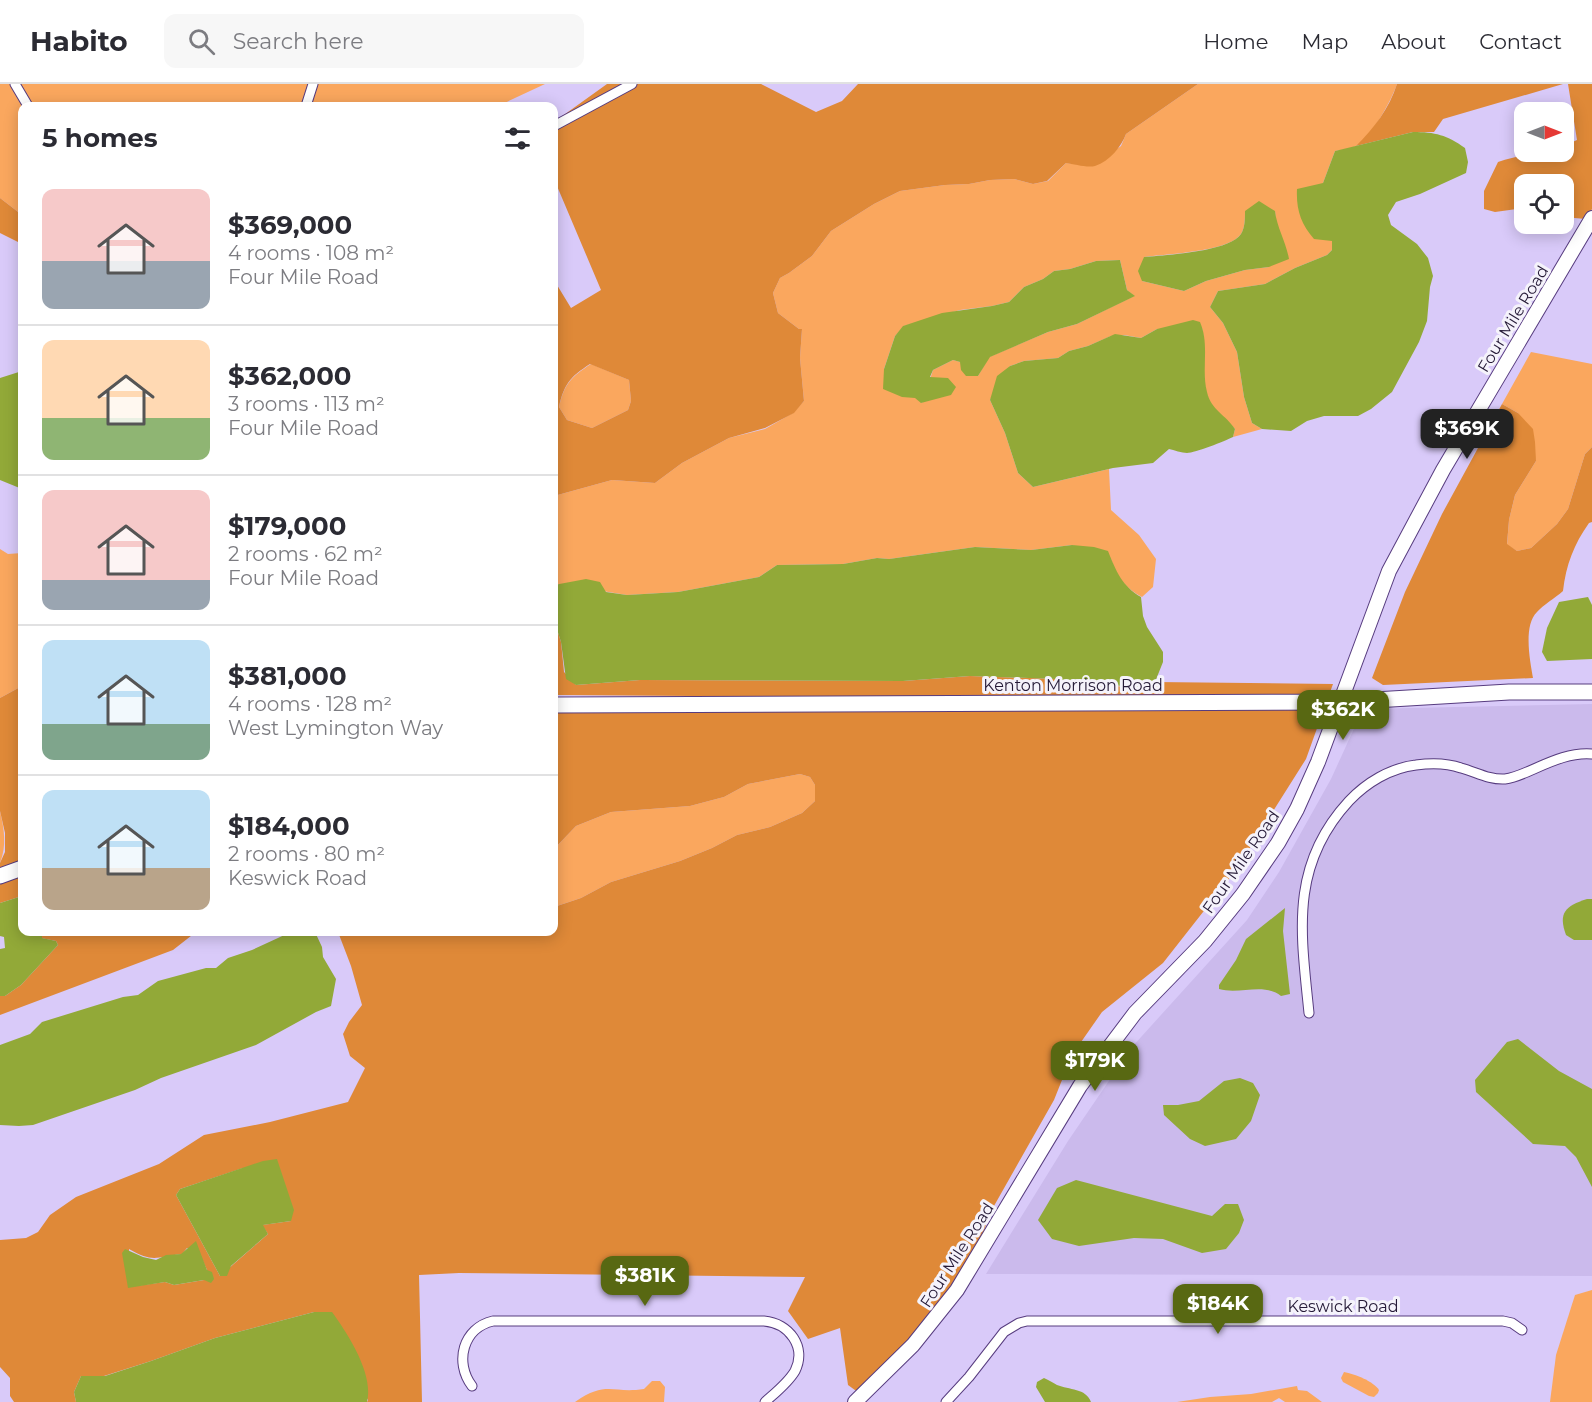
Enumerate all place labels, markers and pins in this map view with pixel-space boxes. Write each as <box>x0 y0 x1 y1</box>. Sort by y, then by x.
pin: $369K <box>1425 409 1509 460</box>
pin: $362K <box>1301 690 1385 741</box>
pin: $179K <box>1053 1041 1137 1092</box>
pin: $381K <box>603 1256 687 1307</box>
pin: $184K <box>1176 1284 1260 1335</box>

